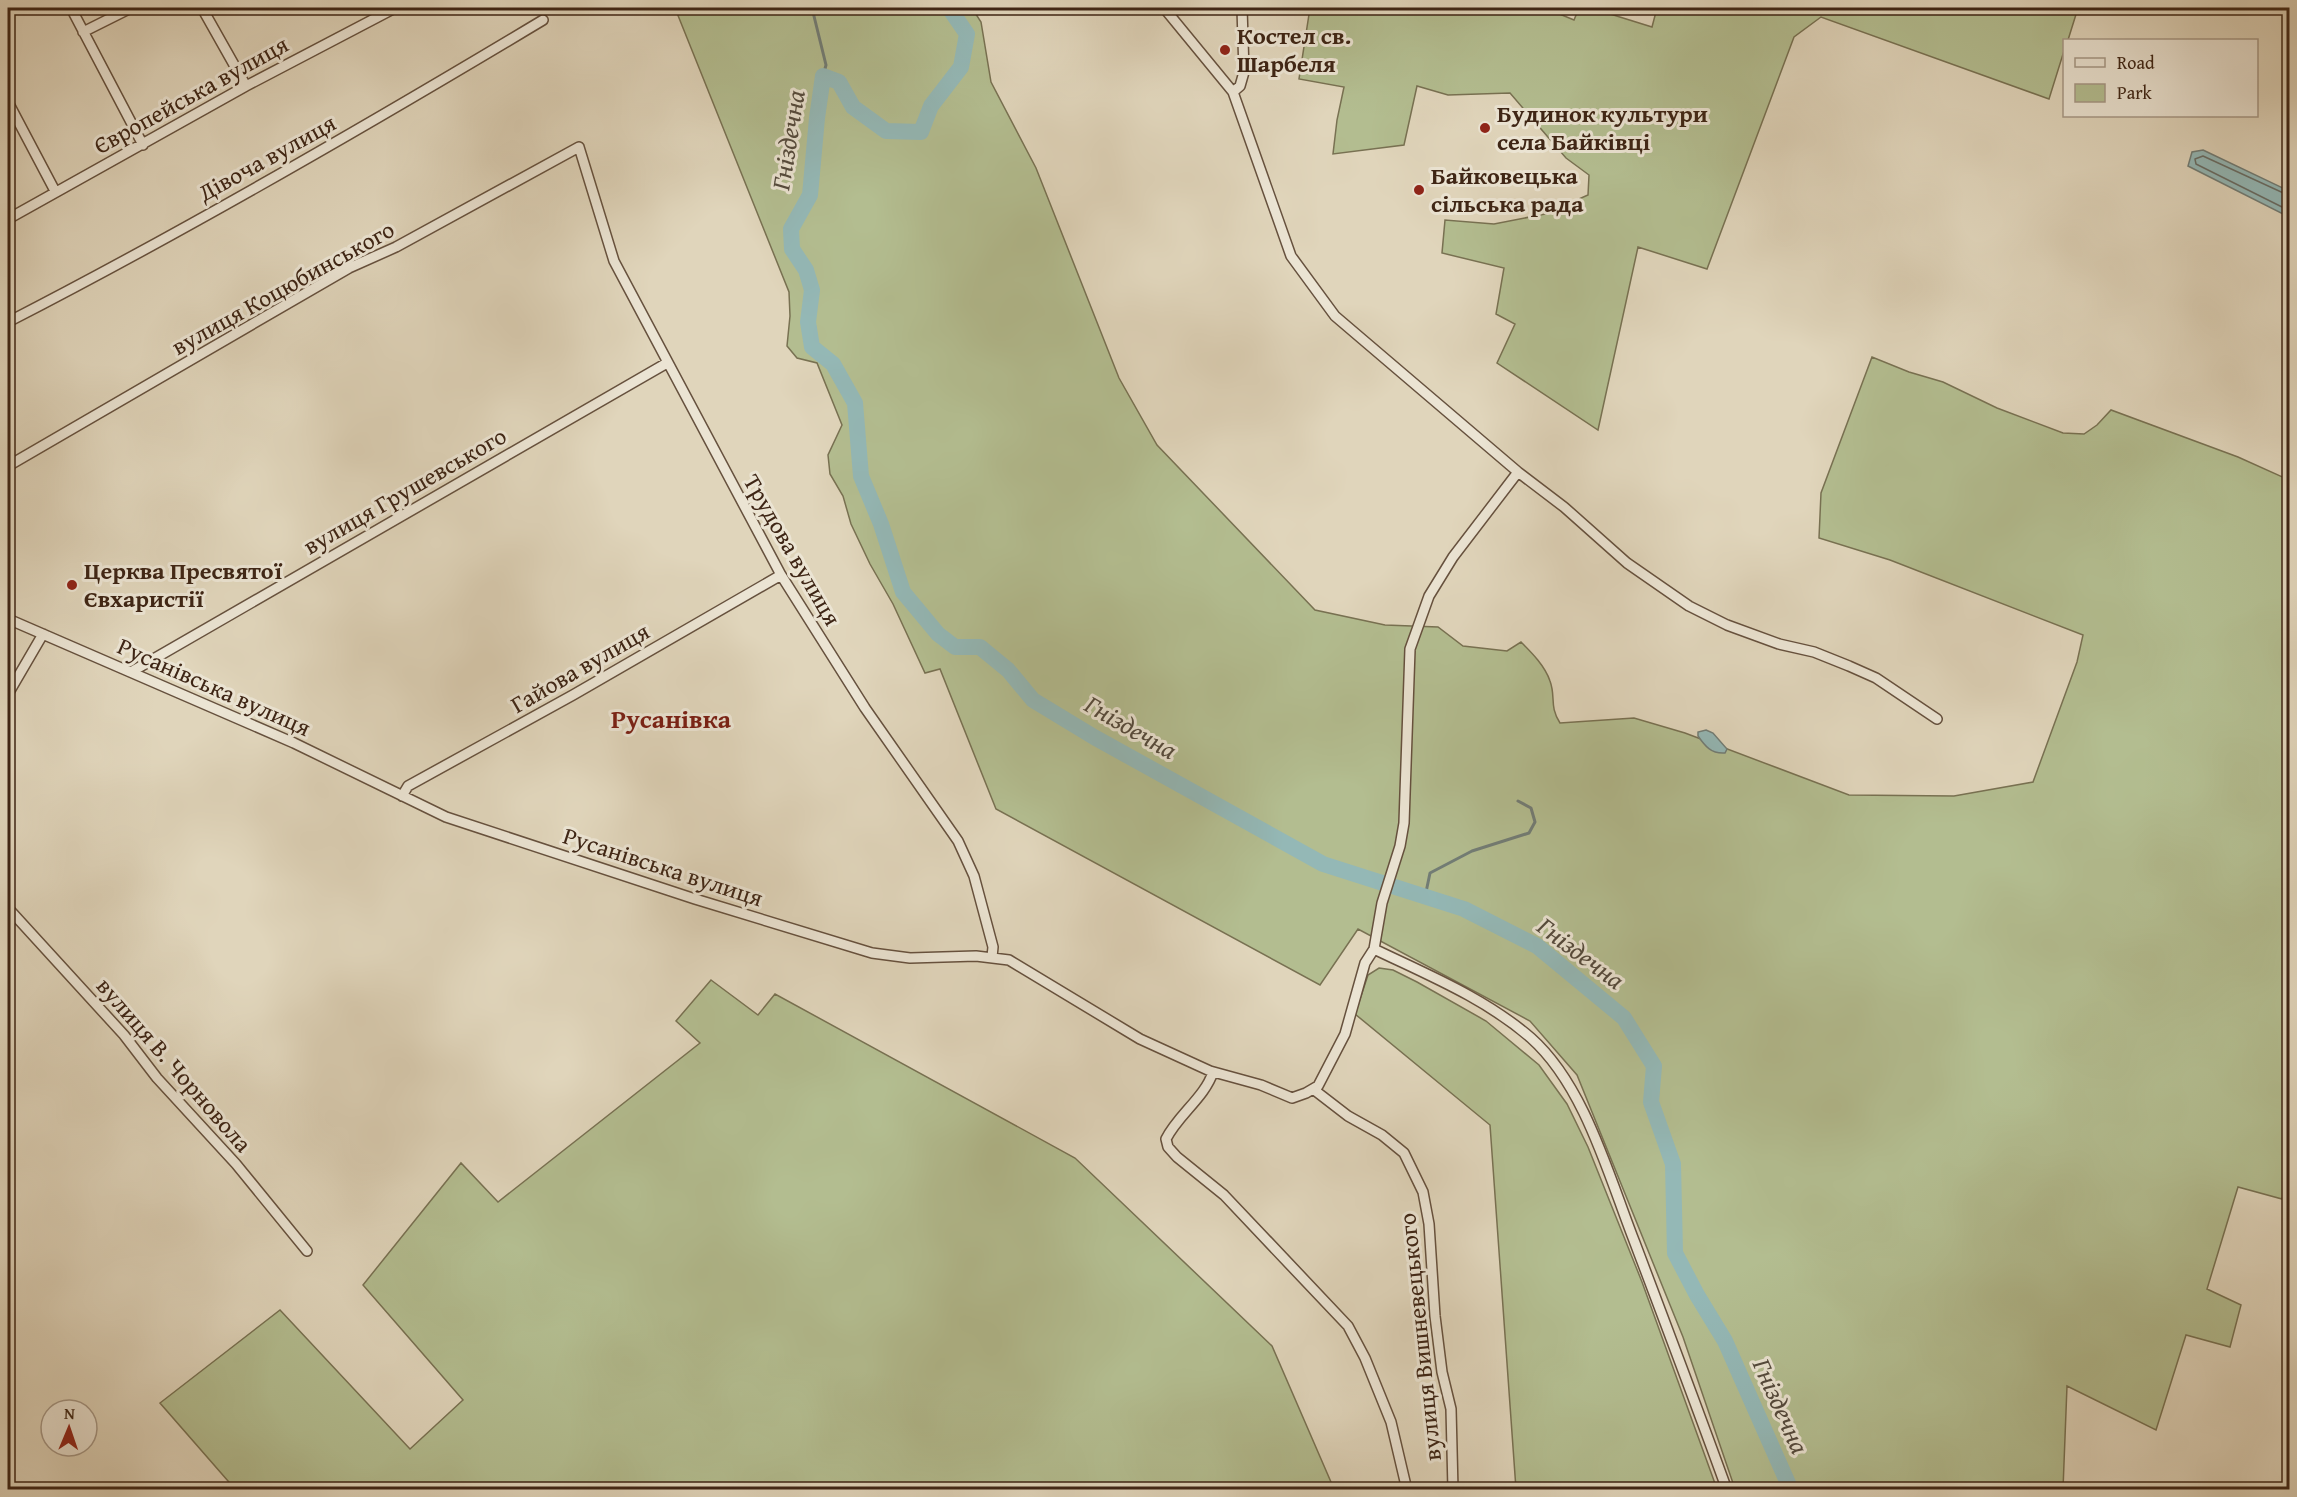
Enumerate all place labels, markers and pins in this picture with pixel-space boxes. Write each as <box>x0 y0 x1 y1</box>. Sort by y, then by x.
place label: Костел св. Шарбеля <box>1237 18 1351 81</box>
marker: Костел св. Шарбеля <box>1218 43 1232 57</box>
place label: Будинок культури села Байківці <box>1497 96 1708 159</box>
marker: Будинок культури села Байківці <box>1478 121 1492 135</box>
place label: Байковецька сільська рада <box>1431 158 1584 221</box>
marker: Байковецька сільська рада <box>1412 183 1426 197</box>
place label: Церква Пресвятої Євхаристії <box>84 553 283 616</box>
marker: Церква Пресвятої Євхаристії <box>65 578 79 592</box>

